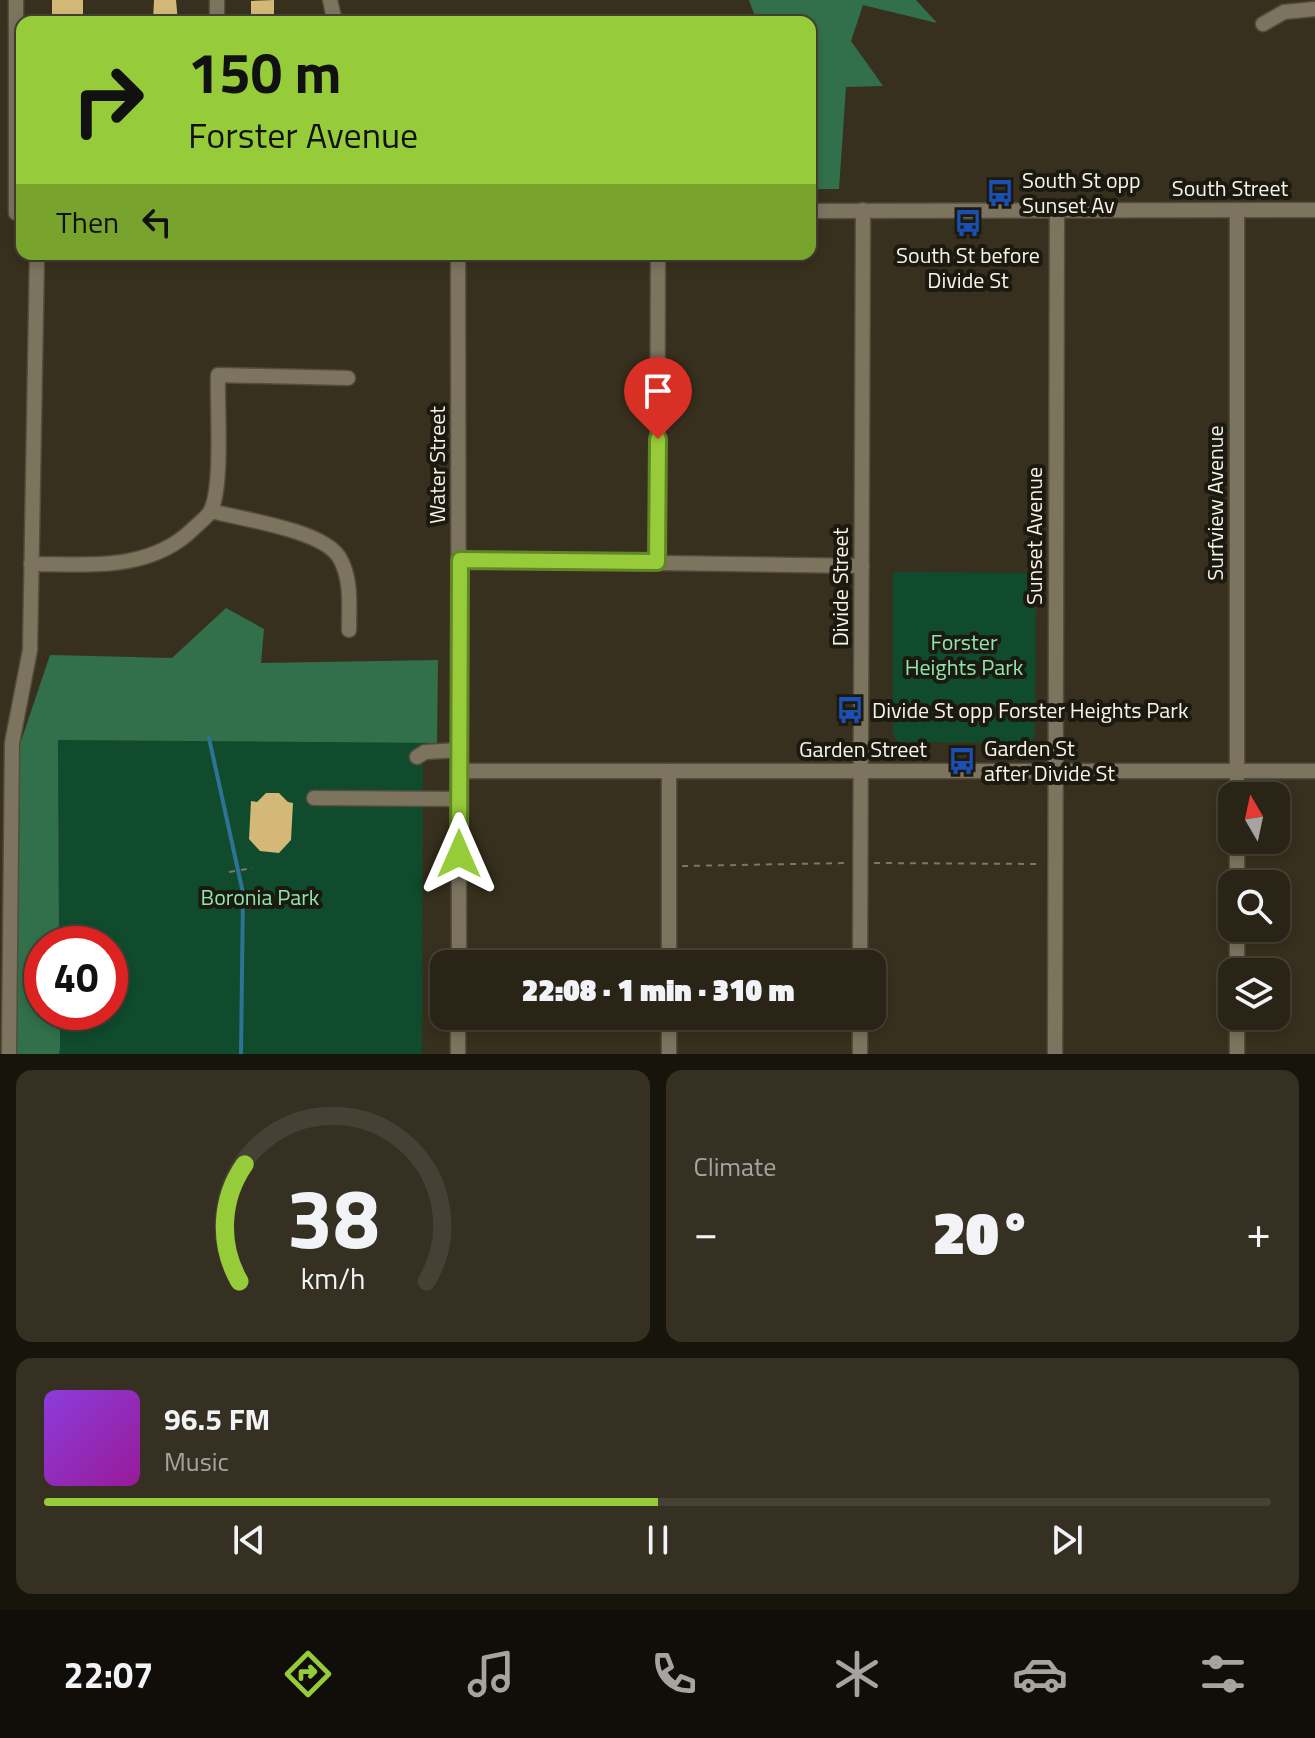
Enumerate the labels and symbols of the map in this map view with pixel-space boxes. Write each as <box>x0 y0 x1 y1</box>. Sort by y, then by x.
place label: South St opp Sunset Av <box>1022 163 1141 222</box>
street label: South Street <box>1172 171 1288 205</box>
bus stop icon: South St opp Sunset Av <box>985 178 1015 208</box>
bus stop icon: South St before Divide St <box>953 208 983 238</box>
place label: South St before Divide St <box>896 238 1040 297</box>
pin <box>624 357 692 439</box>
street label: Water Street <box>420 406 454 524</box>
street label: Surfview Avenue <box>1198 425 1232 581</box>
street label: Sunset Avenue <box>1017 467 1051 605</box>
street label: Divide Street <box>823 527 857 646</box>
park label: Forster Heights Park <box>905 625 1024 684</box>
place label: Divide St opp Forster Heights Park <box>872 693 1189 727</box>
bus stop icon: Divide St opp Forster Heights Park <box>835 695 865 725</box>
place label: Garden St after Divide St <box>984 731 1115 790</box>
street label: Garden Street <box>799 732 927 766</box>
bus stop icon: Garden St after Divide St <box>947 746 977 776</box>
north arrow <box>1218 782 1290 854</box>
position arrow <box>417 812 501 896</box>
park label: Boronia Park <box>201 880 320 914</box>
speed limit sign: 40 <box>24 926 128 1030</box>

